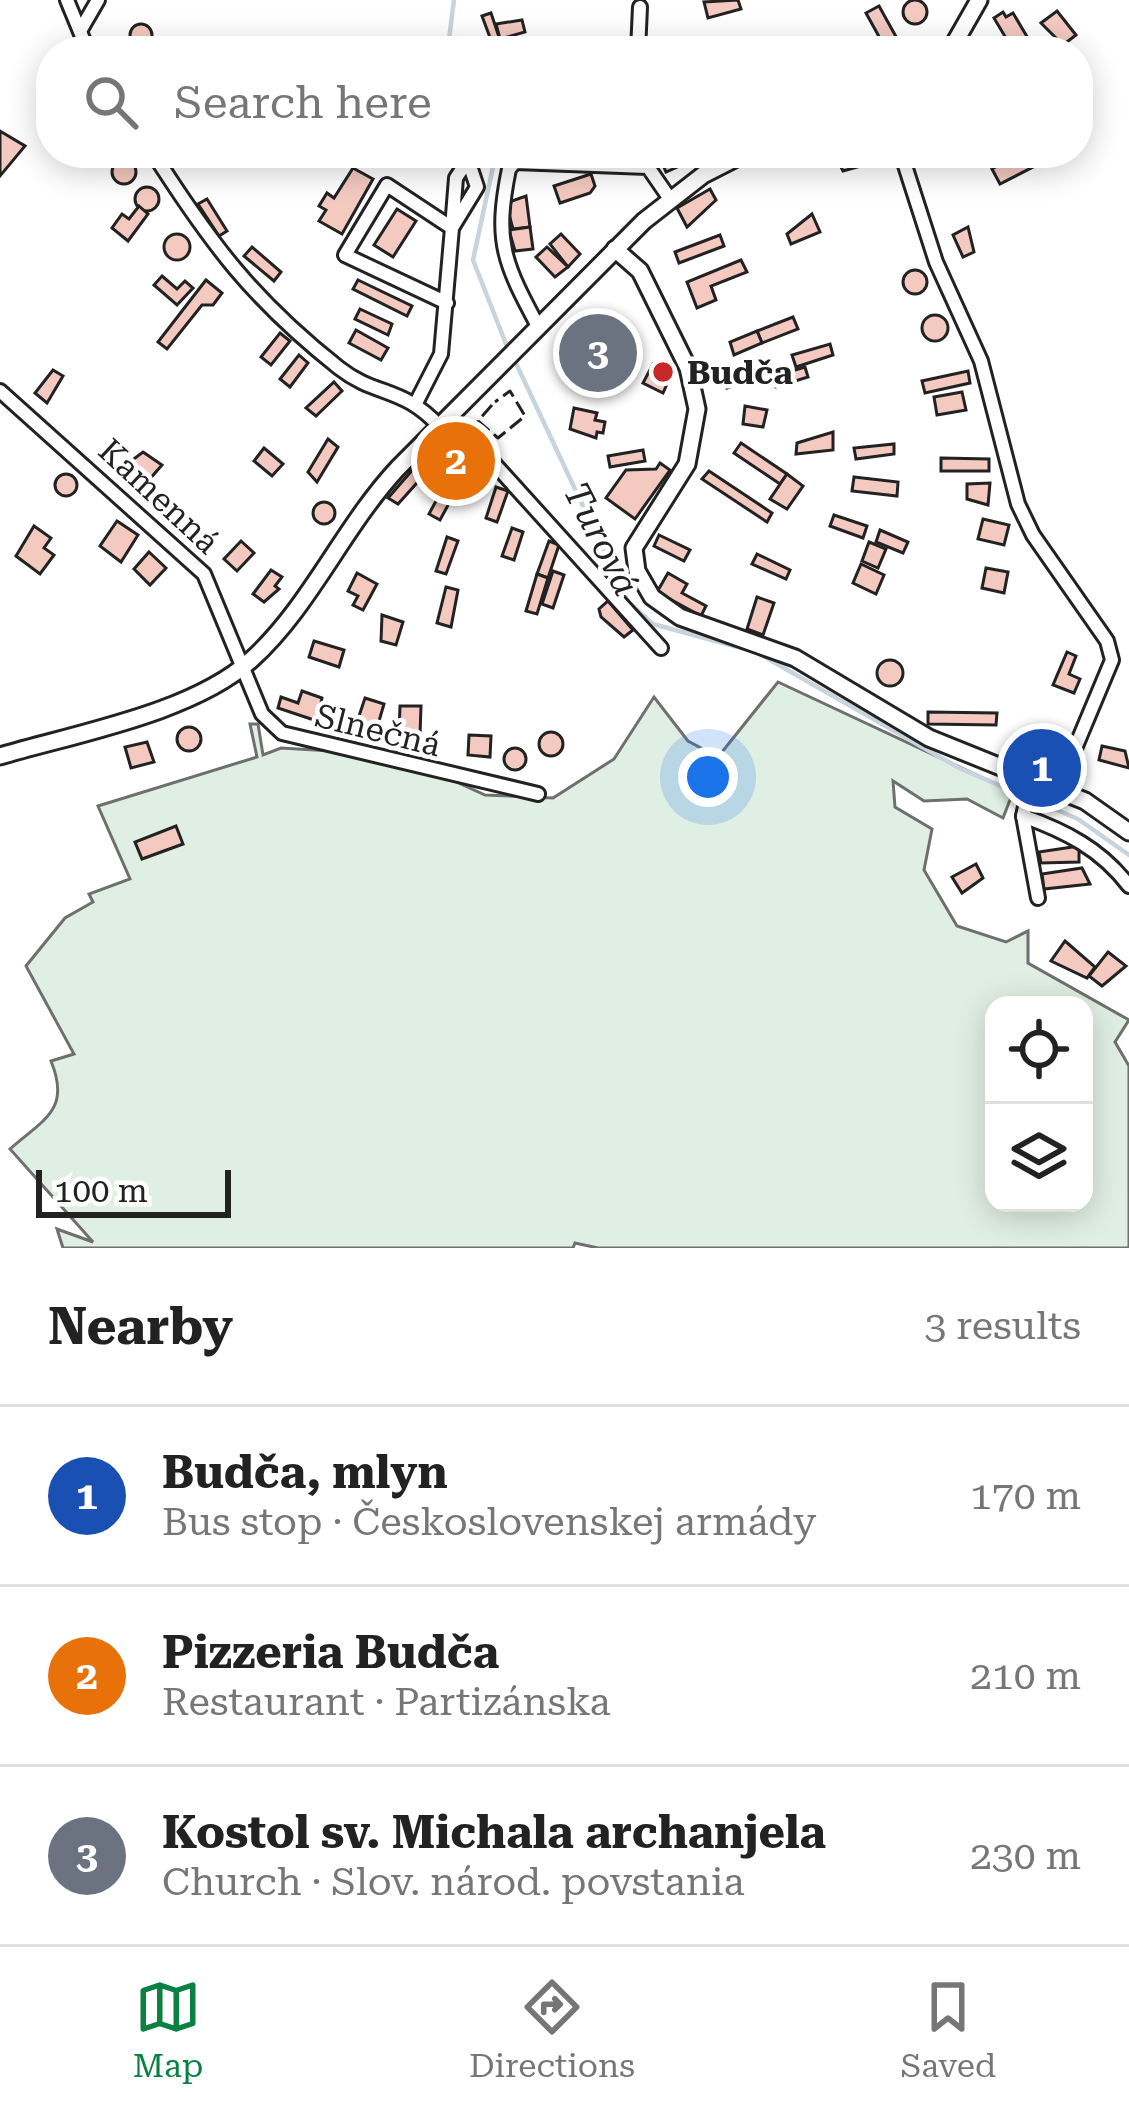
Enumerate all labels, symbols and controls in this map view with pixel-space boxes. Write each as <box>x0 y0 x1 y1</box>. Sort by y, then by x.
search box <box>36 36 1093 168</box>
icon: search <box>78 69 144 135</box>
text: Search here <box>174 76 432 129</box>
pin: 3 <box>559 308 637 398</box>
place label: Budča <box>687 353 793 392</box>
marker: Budča <box>650 359 676 385</box>
pin: 2 <box>417 416 495 506</box>
street label: Kamenná <box>91 431 227 562</box>
water label: Turová <box>555 476 647 602</box>
street label: Slnečná <box>311 696 445 764</box>
pin: 1 <box>1003 723 1081 813</box>
your location <box>678 747 738 807</box>
map controls <box>985 996 1093 1212</box>
button: locate <box>985 996 1093 1104</box>
button: layers <box>985 1104 1093 1212</box>
scale bar <box>36 1164 231 1217</box>
text: 100 m <box>54 1171 148 1210</box>
text: Nearby <box>48 1297 233 1356</box>
text: 3 results <box>924 1303 1081 1349</box>
text: Budča, mlyn <box>162 1446 448 1499</box>
text: 1 <box>76 1473 98 1519</box>
text: 170 m <box>970 1473 1081 1519</box>
text: Bus stop · Československej armády <box>162 1499 816 1545</box>
text: Pizzeria Budča <box>162 1626 499 1679</box>
text: 2 <box>76 1653 98 1699</box>
text: 210 m <box>970 1653 1081 1699</box>
text: Restaurant · Partizánska <box>162 1679 611 1725</box>
text: Kostol sv. Michala archanjela <box>162 1806 826 1859</box>
text: 3 <box>76 1833 98 1879</box>
text: 230 m <box>970 1833 1081 1879</box>
text: Church · Slov. národ. povstania <box>162 1859 745 1905</box>
tab: Map <box>133 1974 203 2085</box>
tab: Directions <box>469 1974 635 2085</box>
tab: Saved <box>901 1974 996 2085</box>

